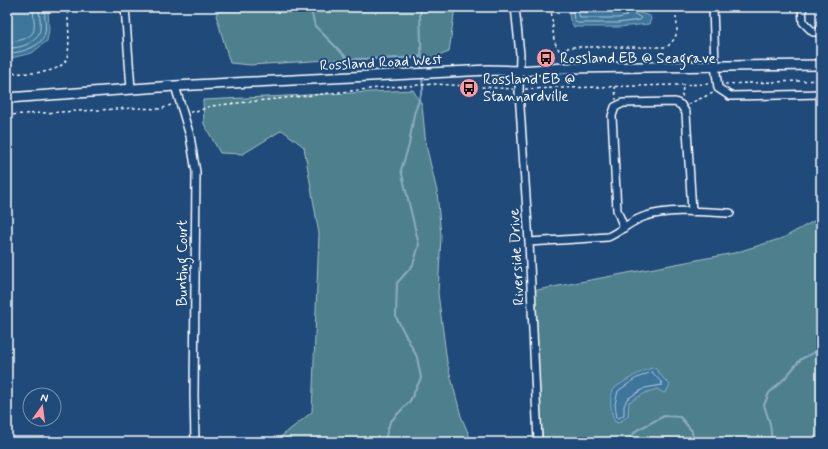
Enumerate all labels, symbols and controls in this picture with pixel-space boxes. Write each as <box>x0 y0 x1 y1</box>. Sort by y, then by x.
bus stop icon: Rossland EB @ Seagrave <box>535 47 557 69</box>
place label: Rossland EB @ Seagrave <box>560 49 716 70</box>
street label: Rossland Road West <box>319 50 443 76</box>
place label: Rossland EB @ Stannardville <box>483 70 575 107</box>
bus stop icon: Rossland EB @ Stannardville <box>458 77 480 99</box>
street label: Riverside Drive <box>504 208 530 306</box>
street label: Bunting Court <box>173 219 194 306</box>
north arrow <box>22 387 62 427</box>
text: N <box>39 391 49 406</box>

